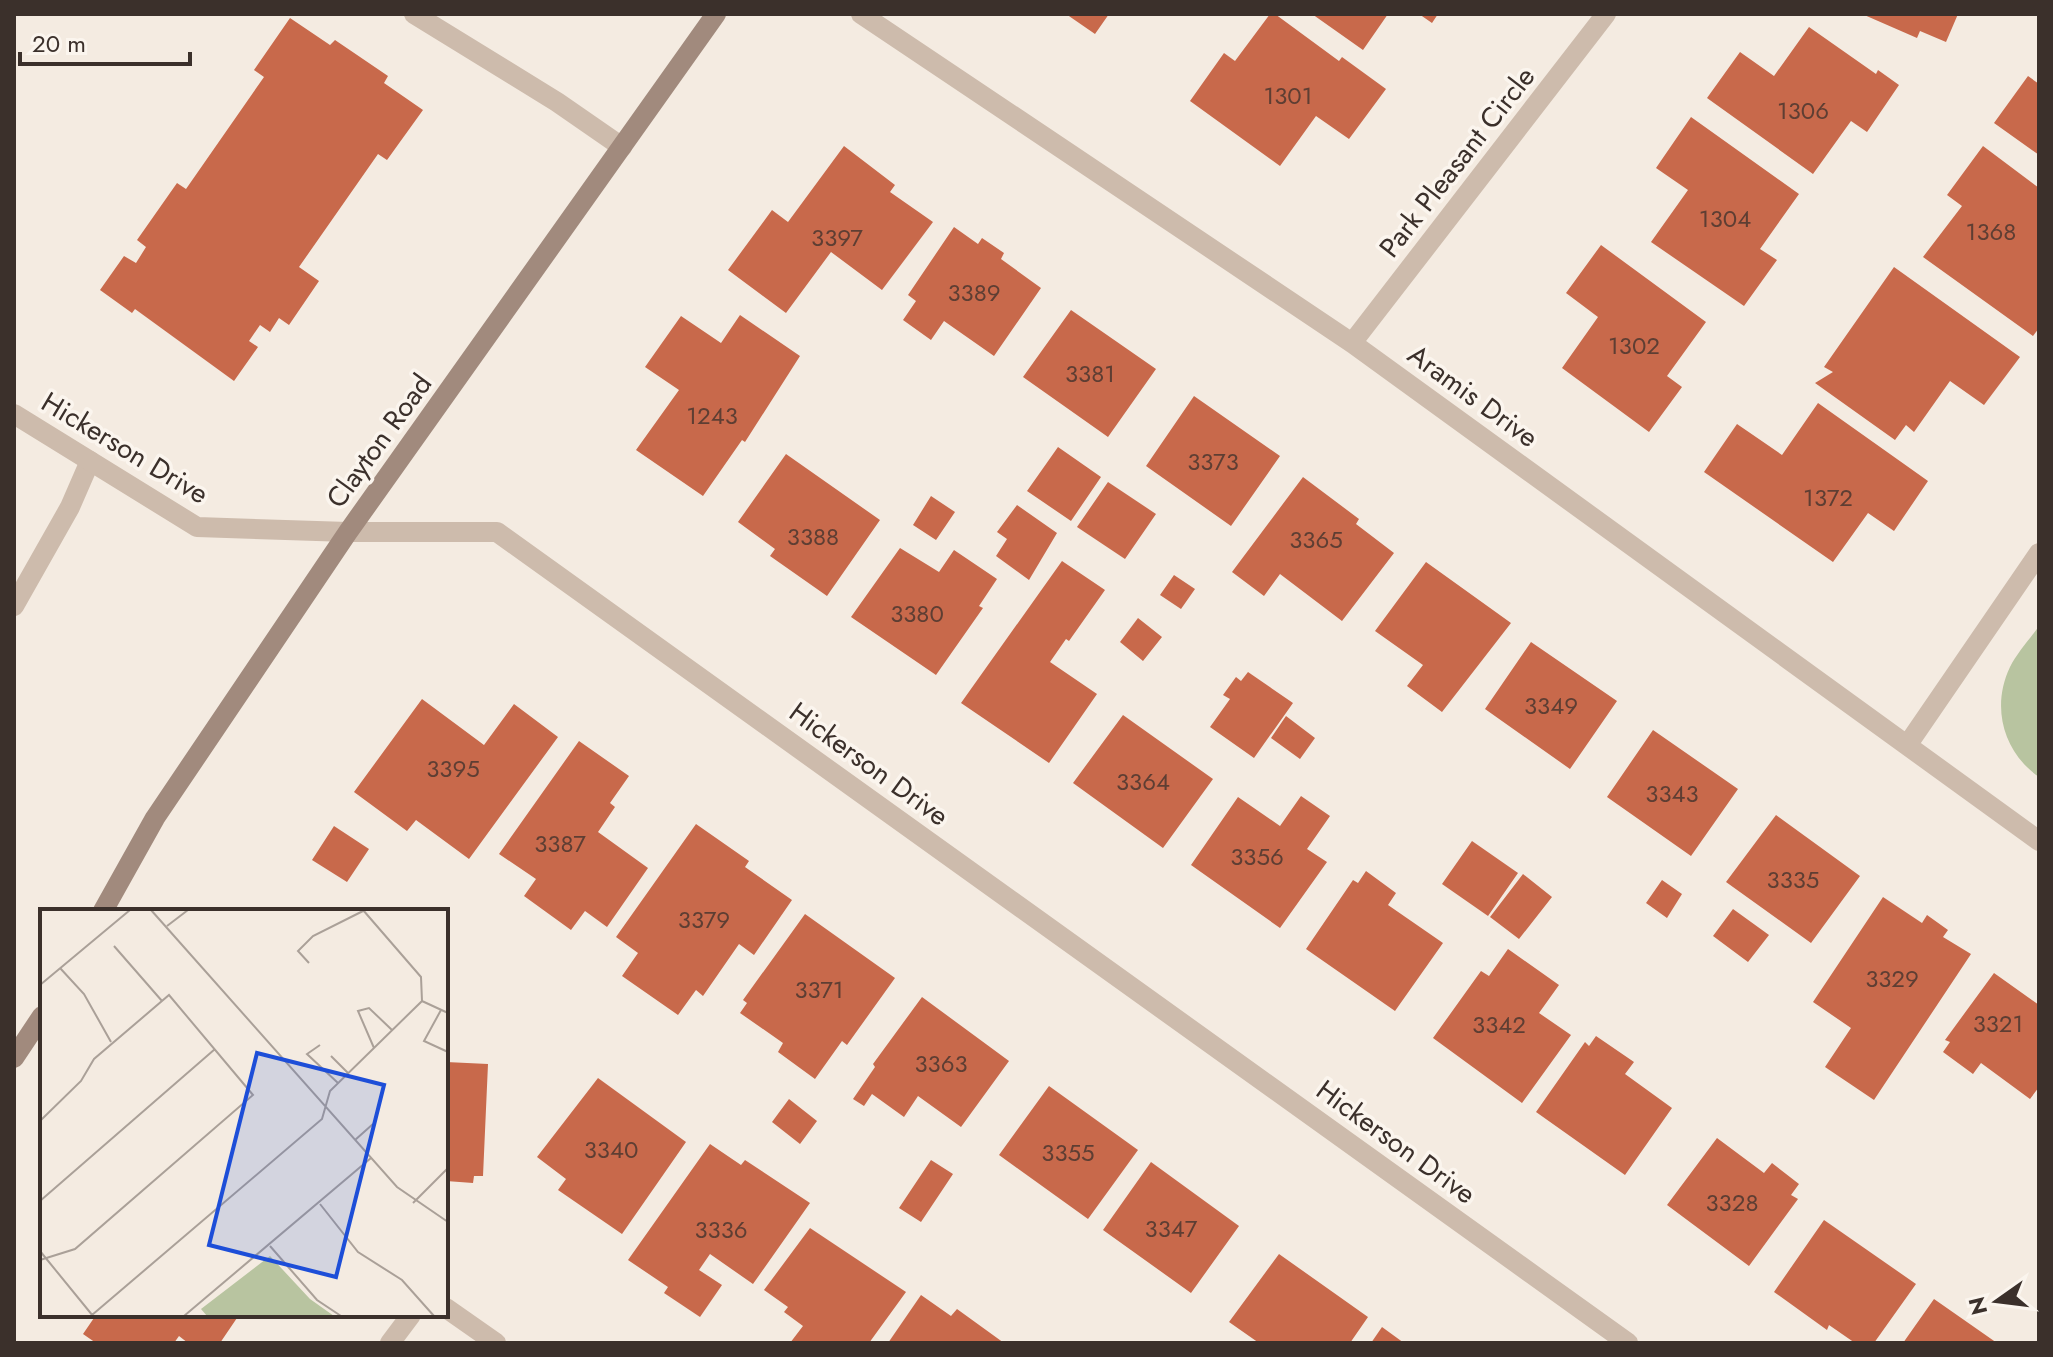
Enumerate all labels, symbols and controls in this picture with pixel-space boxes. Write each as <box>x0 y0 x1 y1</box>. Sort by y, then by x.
scale bar <box>20 16 190 66</box>
text: 20 m <box>32 26 86 61</box>
street label: Park Pleasant Circle <box>1369 58 1545 266</box>
house number: 1301 <box>1263 78 1313 113</box>
house number: 1306 <box>1777 93 1829 128</box>
house number: 1304 <box>1699 201 1751 236</box>
house number: 1368 <box>1966 214 2016 249</box>
house number: 3397 <box>811 220 863 255</box>
house number: 3389 <box>947 275 1001 310</box>
house number: 1302 <box>1608 328 1660 363</box>
street label: Aramis Drive <box>1399 335 1547 457</box>
house number: 3381 <box>1065 356 1115 391</box>
street label: Clayton Road <box>316 366 442 516</box>
street label: Hickerson Drive <box>34 382 216 514</box>
house number: 1243 <box>686 398 738 433</box>
house number: 3373 <box>1187 444 1239 479</box>
house number: 1372 <box>1803 480 1853 515</box>
house number: 3388 <box>787 519 839 554</box>
house number: 3365 <box>1289 522 1343 557</box>
house number: 3380 <box>890 596 944 631</box>
house number: 3349 <box>1524 688 1578 723</box>
street label: Hickerson Drive <box>781 692 957 836</box>
house number: 3395 <box>426 751 480 786</box>
house number: 3364 <box>1116 764 1170 799</box>
house number: 3343 <box>1645 776 1699 811</box>
house number: 3387 <box>534 826 586 861</box>
house number: 3356 <box>1230 839 1284 874</box>
house number: 3335 <box>1767 862 1819 897</box>
house number: 3379 <box>678 902 730 937</box>
inset map <box>40 909 448 1317</box>
house number: 3329 <box>1865 961 1919 996</box>
house number: 3371 <box>794 972 844 1007</box>
house number: 3321 <box>1973 1006 2023 1041</box>
house number: 3342 <box>1472 1007 1526 1042</box>
house number: 3363 <box>914 1046 968 1081</box>
street label: Hickerson Drive <box>1308 1070 1484 1214</box>
house number: 3340 <box>584 1132 638 1167</box>
house number: 3355 <box>1041 1135 1095 1170</box>
house number: 3328 <box>1706 1185 1758 1220</box>
house number: 3347 <box>1145 1211 1198 1246</box>
house number: 3336 <box>694 1212 748 1247</box>
north arrow <box>1957 1261 2037 1341</box>
text: N <box>1960 1293 1995 1318</box>

